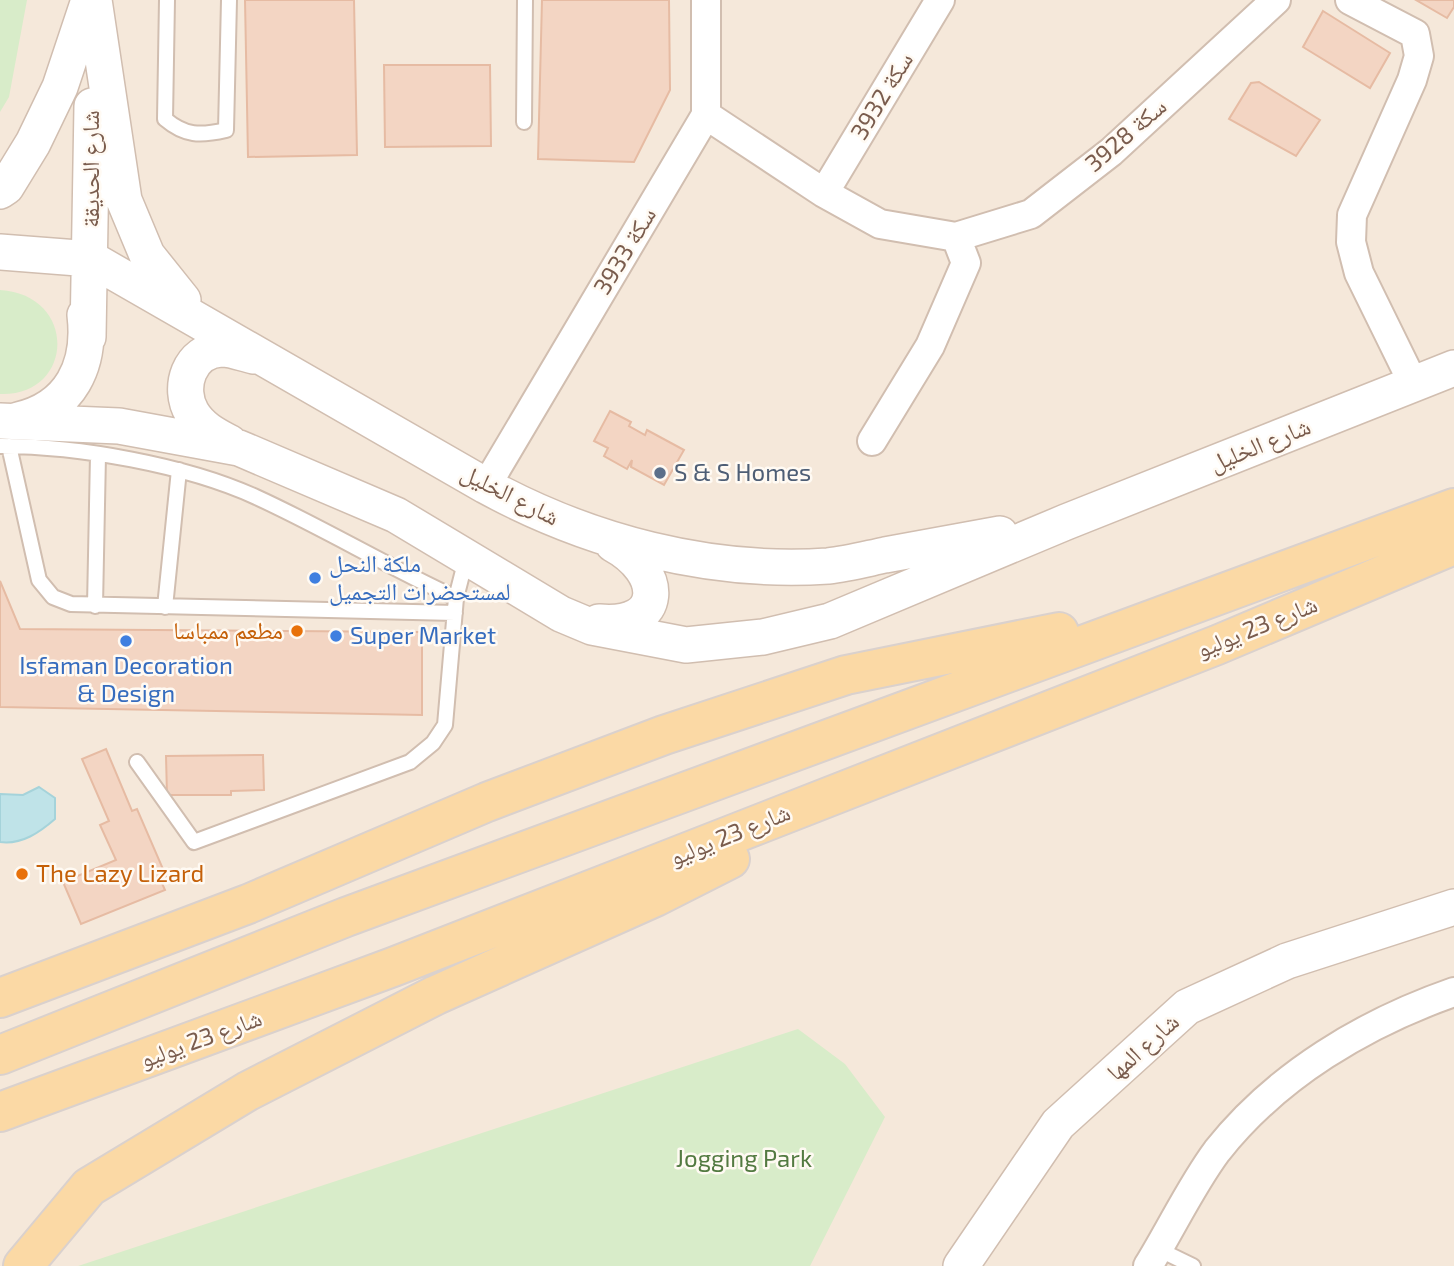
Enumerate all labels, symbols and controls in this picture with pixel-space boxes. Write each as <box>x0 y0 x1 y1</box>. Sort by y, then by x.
street label: سكة 3932 <box>843 46 918 144</box>
street label: سكة 3928 <box>1078 91 1172 177</box>
street label: شارع الحديقة <box>75 110 106 228</box>
street label: سكة 3933 <box>586 201 661 299</box>
street label: شارع الخليل <box>1205 410 1315 479</box>
street label: شارع الخليل <box>456 457 565 533</box>
place label: S & S Homes <box>674 457 811 486</box>
marker: S & S Homes <box>652 465 668 481</box>
place label: ملكة النحل لمستحضرات التجميل <box>329 548 511 606</box>
marker: ملكة النحل لمستحضرات التجميل <box>307 570 323 586</box>
street label: شارع 23 يوليو <box>1192 588 1322 665</box>
place label: مطعم ممباسا <box>173 615 283 647</box>
place label: Super Market <box>350 620 496 649</box>
marker: مطعم ممباسا <box>289 623 305 639</box>
marker: Super Market <box>328 628 344 644</box>
marker: Isfaman Decoration & Design <box>118 633 134 649</box>
place label: Isfaman Decoration & Design <box>19 650 233 707</box>
street label: شارع 23 يوليو <box>665 796 795 873</box>
place label: The Lazy Lizard <box>36 858 204 887</box>
marker: The Lazy Lizard <box>14 866 30 882</box>
street label: شارع 23 يوليو <box>136 1002 266 1075</box>
street label: شارع المها <box>1100 1006 1185 1087</box>
park label: Jogging Park <box>676 1143 812 1172</box>

